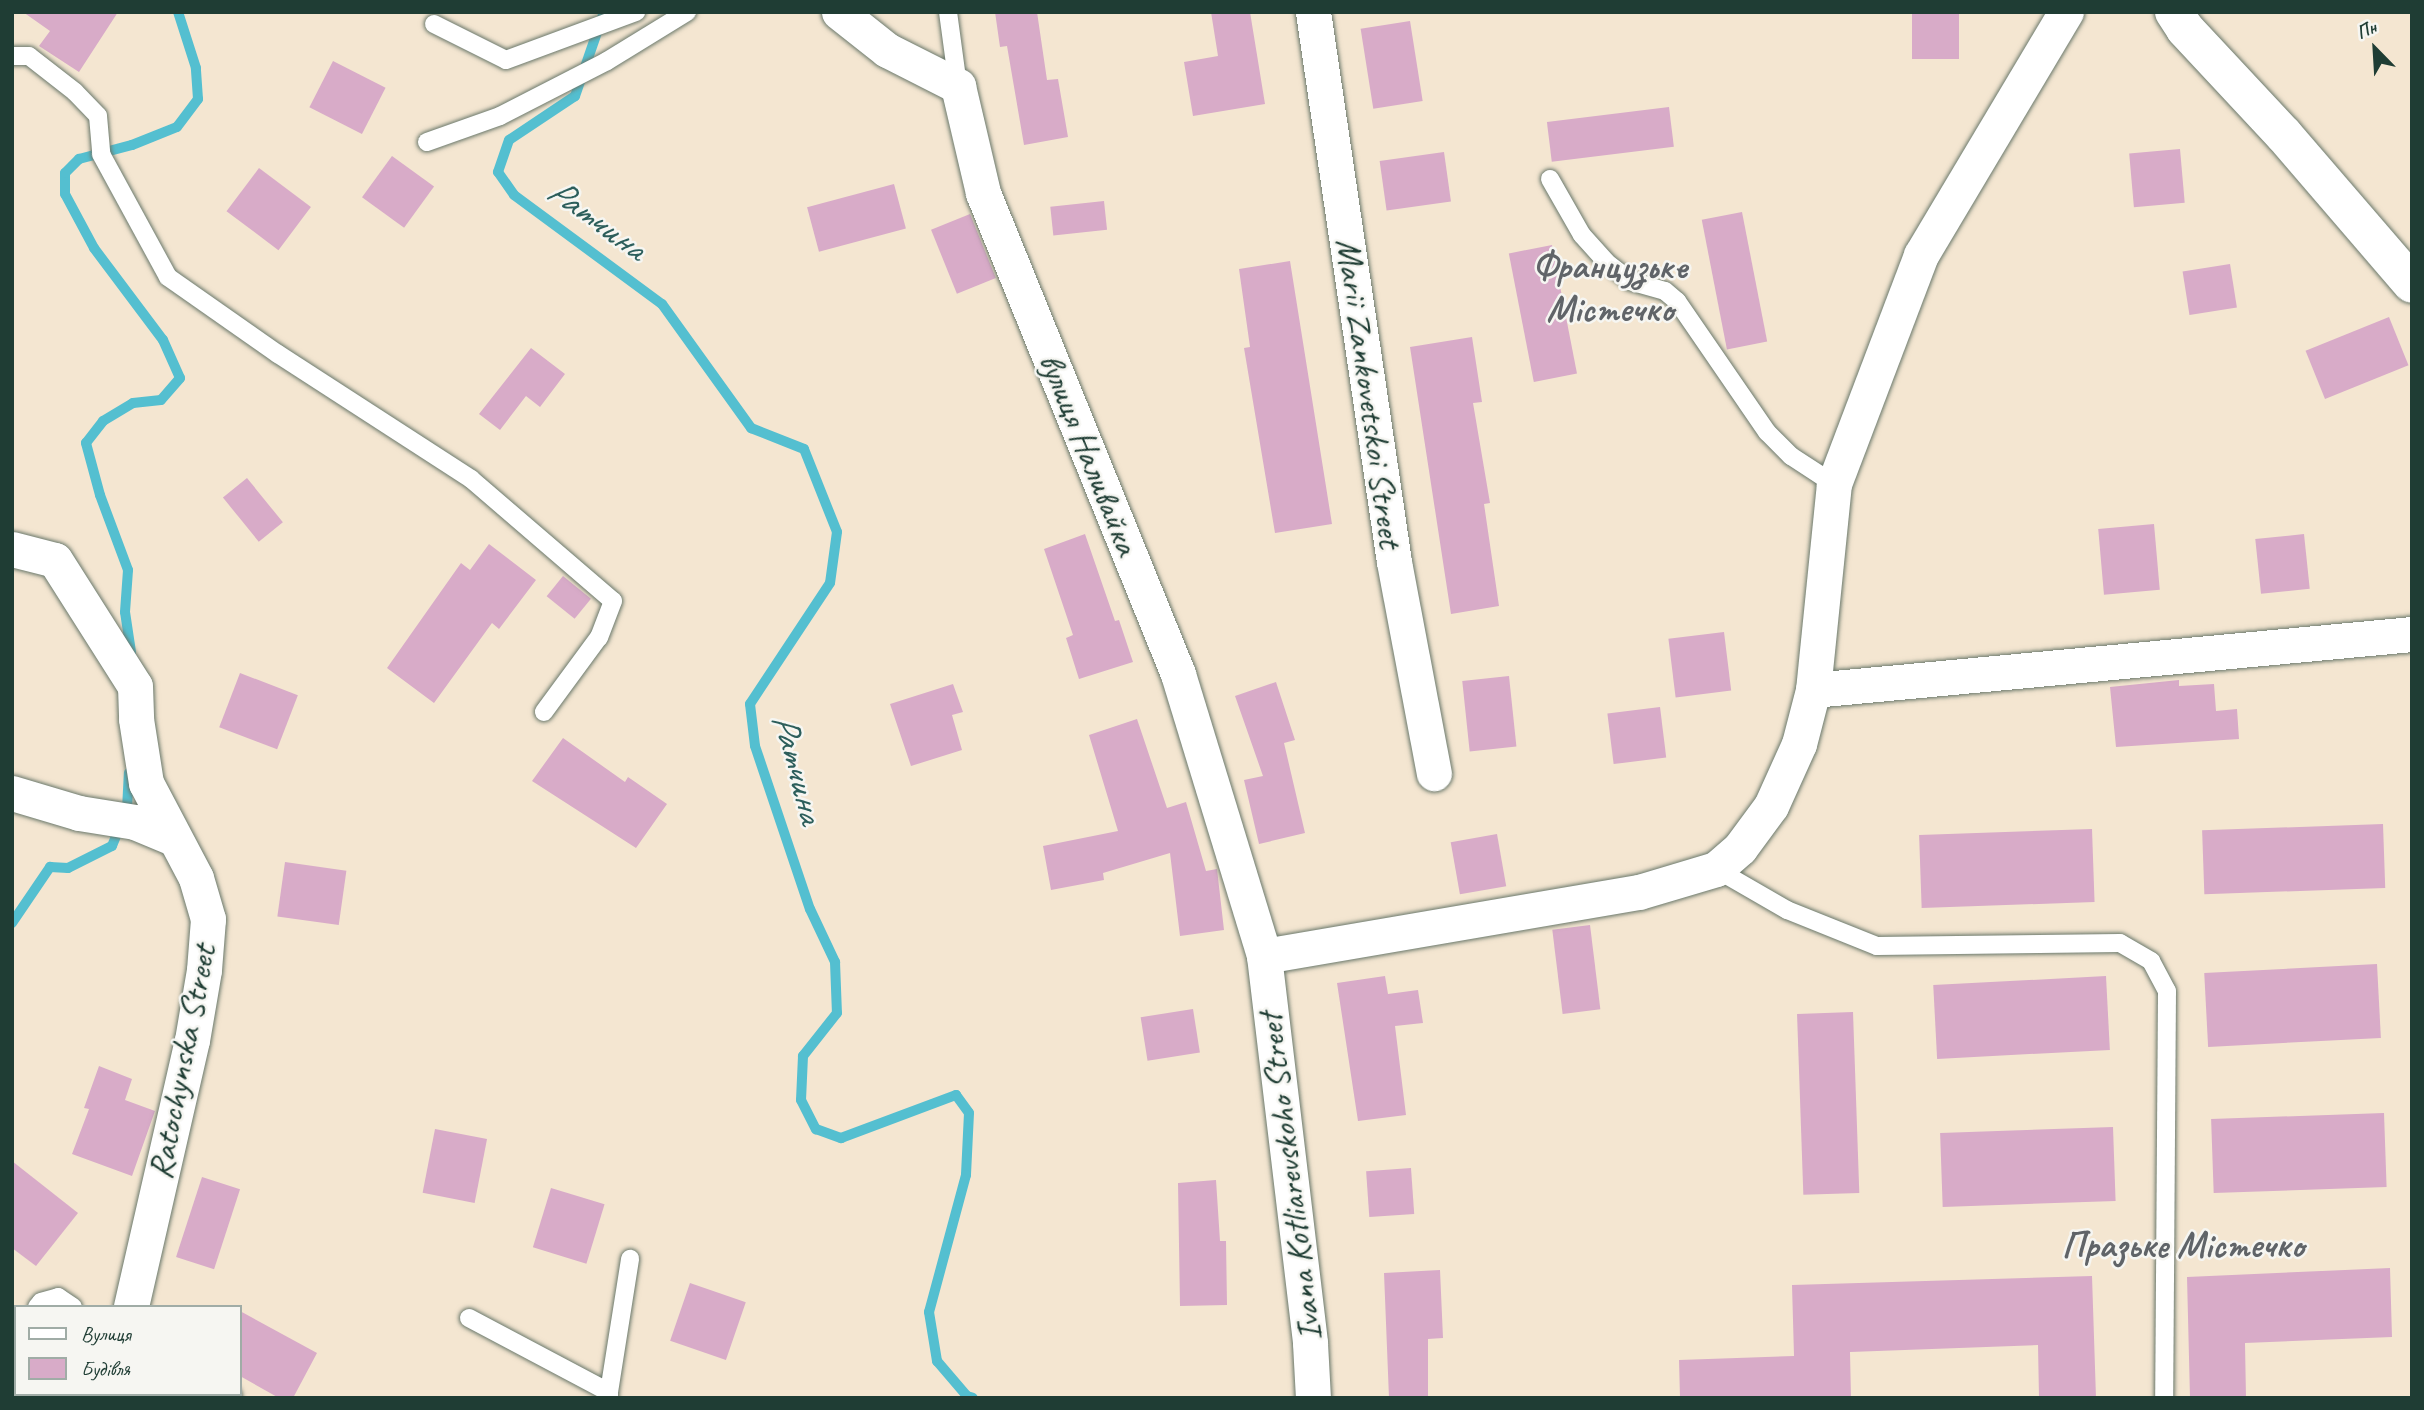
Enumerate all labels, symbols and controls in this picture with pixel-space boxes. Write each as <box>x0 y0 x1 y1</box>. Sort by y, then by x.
north arrow <box>2340 14 2410 84</box>
text: Пн <box>2352 15 2380 45</box>
water label: Ратчина <box>539 168 655 270</box>
street label: Marii Zankovetskoi Street <box>1327 236 1411 550</box>
district label: Французьке Містечко <box>1533 245 1687 332</box>
street label: вулиця Наливайка <box>1029 347 1149 561</box>
water label: Ратчина <box>762 709 834 827</box>
street label: Ratochynska Street <box>139 941 225 1183</box>
street label: Ivana Kotliarevskoho Street <box>1249 1010 1331 1344</box>
district label: Празьке Містечко <box>2062 1223 2304 1267</box>
legend <box>14 1305 242 1396</box>
text: Вулиця <box>81 1321 131 1347</box>
text: Будівля <box>81 1356 130 1382</box>

